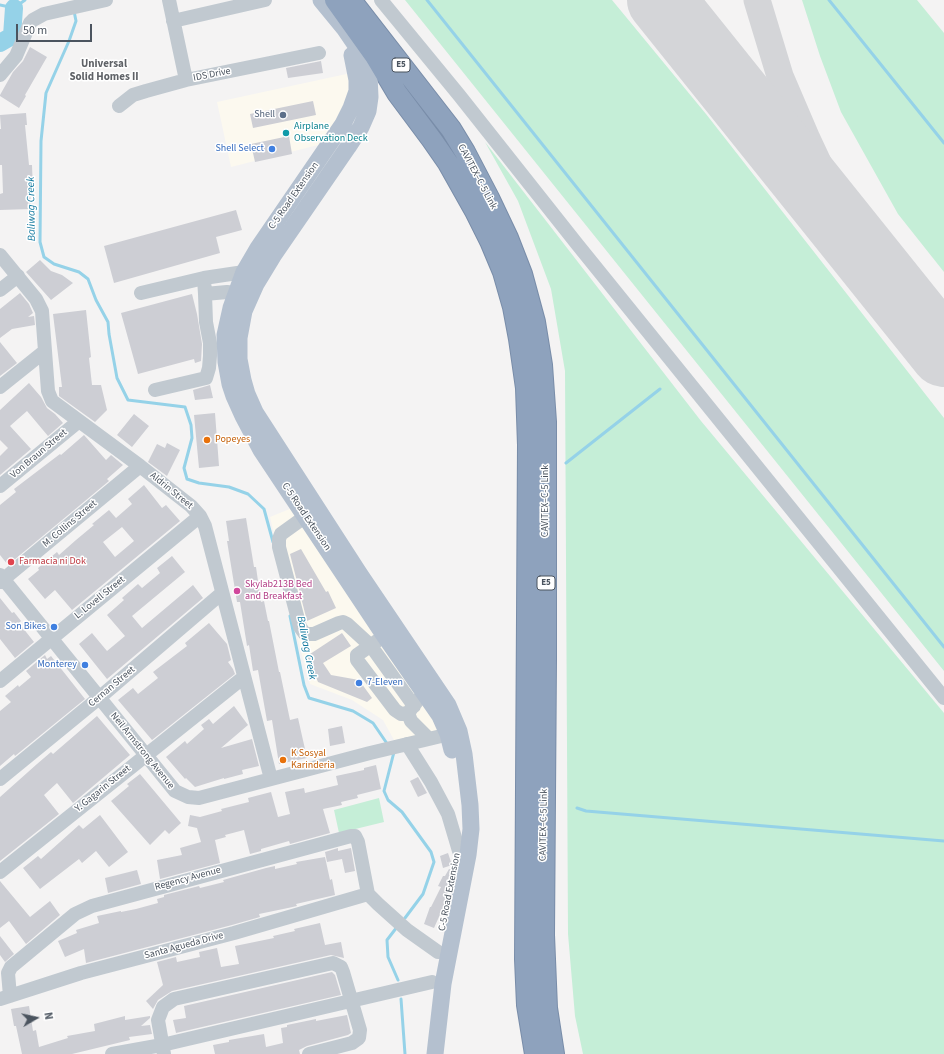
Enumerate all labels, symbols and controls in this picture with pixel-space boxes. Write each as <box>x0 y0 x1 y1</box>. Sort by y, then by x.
scale bar <box>18 16 94 42</box>
text: 50 m <box>23 22 47 39</box>
district label: Universal Solid Homes II <box>69 58 139 84</box>
road number: E5 <box>392 58 410 72</box>
street label: IDS Drive <box>192 66 232 84</box>
place label: Shell <box>254 109 275 121</box>
marker: Shell <box>278 110 288 120</box>
place label: Airplane Observation Deck <box>294 121 368 144</box>
marker: Airplane Observation Deck <box>281 128 291 138</box>
street label: CAVITEX–C-5 Link <box>455 142 499 212</box>
place label: Shell Select <box>216 143 264 155</box>
marker: Shell Select <box>267 144 277 154</box>
street label: C-5 Road Extension <box>266 160 322 232</box>
water label: Baliwag Creek <box>25 177 39 241</box>
street label: Von Braun Street <box>8 427 70 481</box>
place label: Popeyes <box>215 434 250 446</box>
marker: Popeyes <box>202 435 212 445</box>
street label: CAVITEX–C-5 Link <box>540 465 552 537</box>
street label: Aldrin Street <box>147 470 195 512</box>
street label: C-5 Road Extension <box>279 481 333 553</box>
street label: M. Collins Street <box>40 498 100 550</box>
place label: Farmacia ni Dok <box>19 556 86 568</box>
marker: Farmacia ni Dok <box>6 557 16 567</box>
street label: L. Lovell Street <box>72 574 128 622</box>
road number: E5 <box>537 576 555 590</box>
place label: Skylab213B Bed and Breakfast <box>245 579 312 602</box>
marker: Skylab213B Bed and Breakfast <box>232 586 242 596</box>
water label: Baliwag Creek <box>293 615 319 681</box>
place label: Son Bikes <box>6 621 46 633</box>
marker: Son Bikes <box>49 622 59 632</box>
place label: Monterey <box>38 659 77 671</box>
marker: Monterey <box>80 660 90 670</box>
street label: Cernan Street <box>86 664 138 710</box>
place label: 7-Eleven <box>367 677 403 689</box>
marker: 7-Eleven <box>354 678 364 688</box>
street label: Neil Armstrong Avenue <box>107 710 177 792</box>
place label: K Sosyal Karinderia <box>291 748 335 772</box>
marker: K Sosyal Karinderia <box>278 755 288 765</box>
street label: Y. Gagarin Street <box>73 763 133 815</box>
street label: CAVITEX–C-5 Link <box>537 789 551 861</box>
street label: C-5 Road Extension <box>437 852 463 932</box>
street label: Regency Avenue <box>154 864 222 894</box>
street label: Santa Agueda Drive <box>143 930 225 962</box>
north arrow <box>16 998 56 1038</box>
text: N <box>40 1011 56 1021</box>

